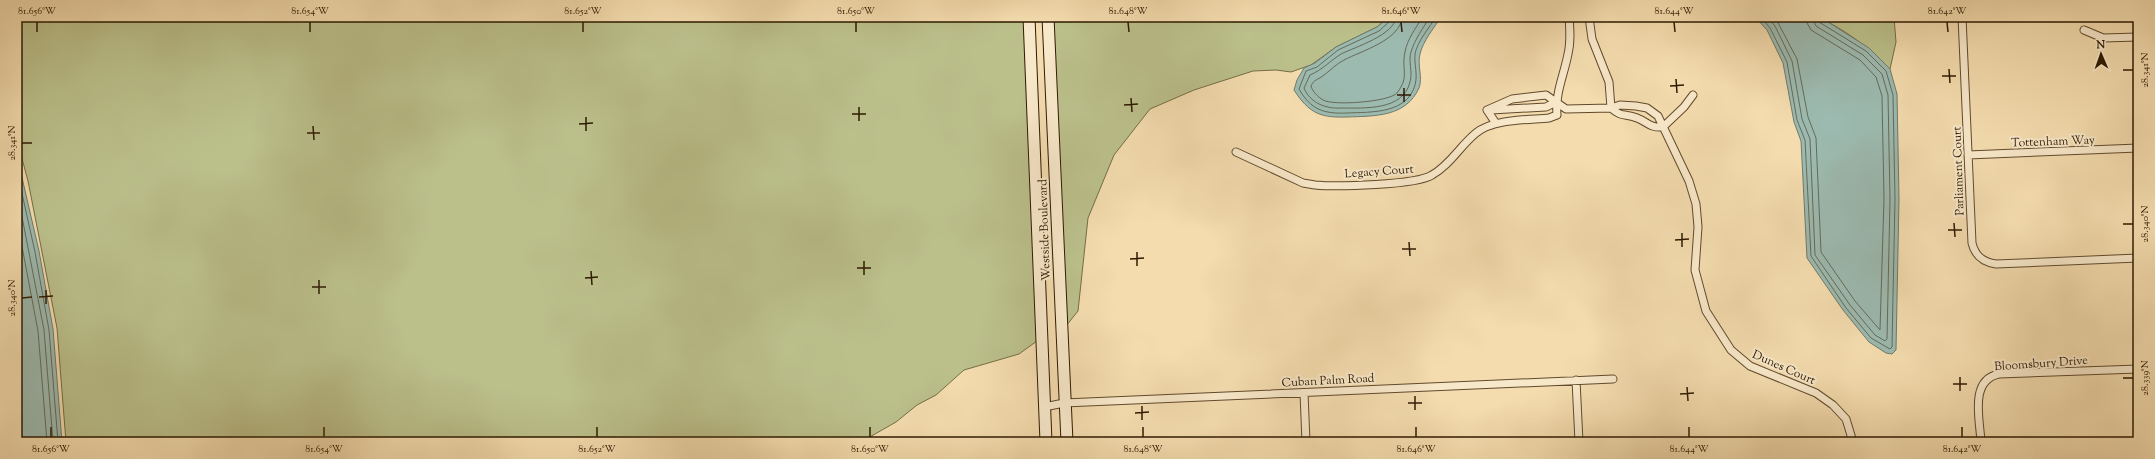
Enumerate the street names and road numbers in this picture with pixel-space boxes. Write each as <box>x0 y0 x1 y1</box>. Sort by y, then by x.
street label: Parliament Court <box>1948 126 1970 216</box>
street label: Tottenham Way <box>2011 132 2095 152</box>
street label: Legacy Court <box>1344 161 1414 183</box>
street label: Westside Boulevard <box>1034 178 1056 281</box>
street label: Dunes Court <box>1749 346 1818 390</box>
street label: Bloomsbury Drive <box>1994 352 2089 376</box>
street label: Cuban Palm Road <box>1281 370 1375 392</box>

